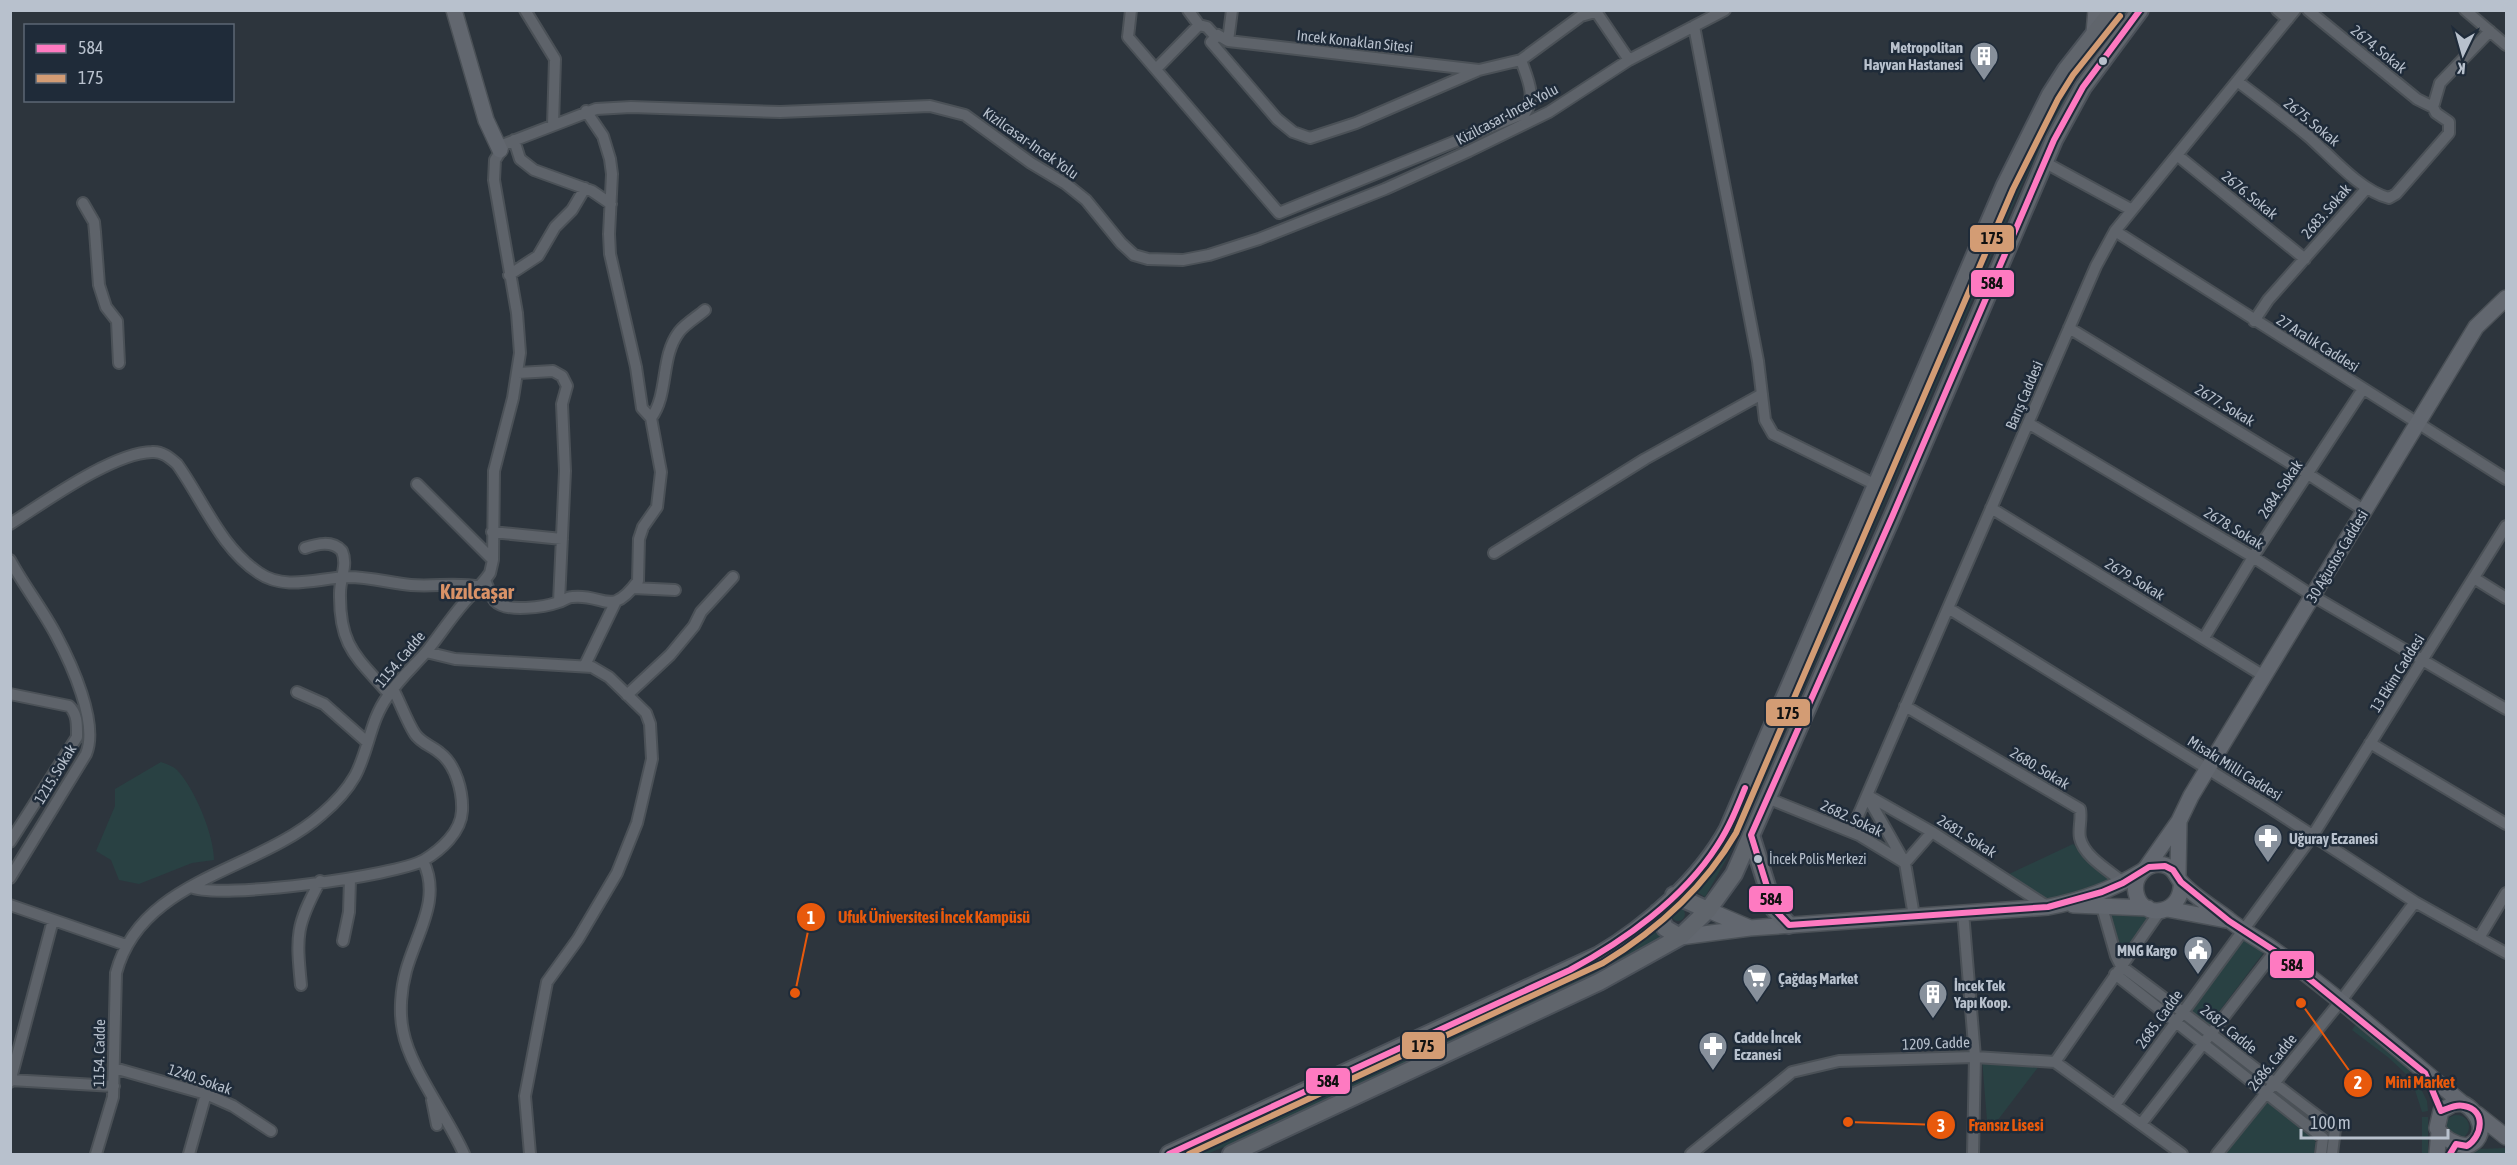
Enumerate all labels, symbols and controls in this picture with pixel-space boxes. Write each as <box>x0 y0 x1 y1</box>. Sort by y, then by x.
street label: 2674. Sokak <box>2348 21 2410 77</box>
legend <box>24 24 234 102</box>
north arrow <box>2433 24 2493 84</box>
street label: Incek Konaklan Sitesi <box>1296 26 1414 56</box>
text: 584 <box>78 37 103 58</box>
place label: Metropolitan Hayvan Hastanesi <box>1864 39 1963 73</box>
building icon: Metropolitan Hayvan Hastanesi <box>1968 40 2000 82</box>
unlabelled marker <box>2097 55 2109 67</box>
text: K <box>2457 60 2466 78</box>
text: 175 <box>78 67 103 88</box>
street label: Kizilcasar-Incek Yolu <box>1453 80 1561 148</box>
street label: 2675. Sokak <box>2281 94 2343 150</box>
street label: Kizilcasar-Incek Yolu <box>980 104 1082 182</box>
street label: 2676. Sokak <box>2219 167 2281 223</box>
street label: 2683. Sokak <box>2298 180 2354 242</box>
line badge: 175 <box>1969 224 2015 253</box>
text: 175 <box>1981 229 2004 247</box>
line badge: 584 <box>1970 269 2015 298</box>
text: 584 <box>1981 274 2004 292</box>
street label: 27 Aralık Caddesi <box>2274 311 2362 375</box>
street label: Barış Caddesi <box>2002 358 2046 432</box>
street label: 2677. Sokak <box>2192 381 2258 430</box>
street label: 2684. Sokak <box>2254 456 2306 521</box>
street label: 2678. Sokak <box>2201 504 2267 553</box>
street label: 30 Ağustos Caddesi <box>2303 507 2371 605</box>
street label: 2679. Sokak <box>2102 555 2168 604</box>
district label: Kızılcaşar <box>440 579 515 603</box>
street label: 1154. Cadde <box>372 627 428 690</box>
street label: 13 Ekim Caddesi <box>2366 631 2428 715</box>
line badge: 175 <box>1765 698 1811 727</box>
text: 175 <box>1777 704 1800 722</box>
street label: Misakı Milli Caddesi <box>2185 732 2285 804</box>
street label: 1215. Sokak <box>31 741 80 807</box>
street label: 2680. Sokak <box>2007 744 2073 793</box>
street label: 2682. Sokak <box>1818 796 1886 840</box>
street label: 2681. Sokak <box>1934 811 2000 861</box>
pharmacy icon: Uğuray Eczanesi <box>2252 822 2284 864</box>
place label: Uğuray Eczanesi <box>2289 830 2378 847</box>
place label: İncek Polis Merkezi <box>1769 851 1866 867</box>
marker: İncek Polis Merkezi <box>1752 853 1764 865</box>
line badge: 584 <box>1748 885 1794 913</box>
text: 584 <box>1760 890 1783 908</box>
callout: Ufuk Üniversitesi İncek Kampüsü <box>796 900 1042 934</box>
text: 1 <box>807 907 815 928</box>
text: Ufuk Üniversitesi İncek Kampüsü <box>838 908 1030 926</box>
public building icon: MNG Kargo <box>2182 934 2214 976</box>
place label: MNG Kargo <box>2117 942 2177 959</box>
line badge: 584 <box>2269 950 2315 979</box>
text: 584 <box>2281 956 2304 974</box>
supermarket icon: Çağdaş Market <box>1741 962 1773 1004</box>
place label: Çağdaş Market <box>1778 970 1859 987</box>
place label: İncek Tek Yapı Koop. <box>1953 977 2011 1011</box>
building icon: İncek Tek Yapı Koop. <box>1917 978 1949 1020</box>
street label: 2685. Cadde <box>2132 986 2186 1051</box>
street label: 2687. Cadde <box>2197 1001 2261 1057</box>
street label: 1154. Cadde <box>90 1019 108 1087</box>
place label: Cadde İncek Eczanesi <box>1734 1029 1801 1063</box>
pharmacy icon: Cadde İncek Eczanesi <box>1697 1030 1729 1072</box>
street label: 2686. Cadde <box>2244 1030 2300 1094</box>
line badge: 175 <box>1401 1031 1446 1060</box>
street label: 1209. Cadde <box>1902 1033 1970 1053</box>
text: 175 <box>1412 1037 1435 1055</box>
street label: 1240. Sokak <box>166 1060 235 1098</box>
callout: Mini Market <box>2343 1066 2467 1100</box>
line badge: 584 <box>1305 1067 1351 1095</box>
text: 584 <box>1317 1072 1340 1090</box>
text: 2 <box>2354 1072 2362 1093</box>
text: Mini Market <box>2385 1073 2455 1091</box>
scale bar <box>2301 1102 2448 1140</box>
callout: Fransız Lisesi <box>1926 1108 2055 1142</box>
text: 100 m <box>2310 1112 2351 1133</box>
text: 3 <box>1937 1115 1945 1136</box>
text: Fransız Lisesi <box>1968 1116 2044 1134</box>

